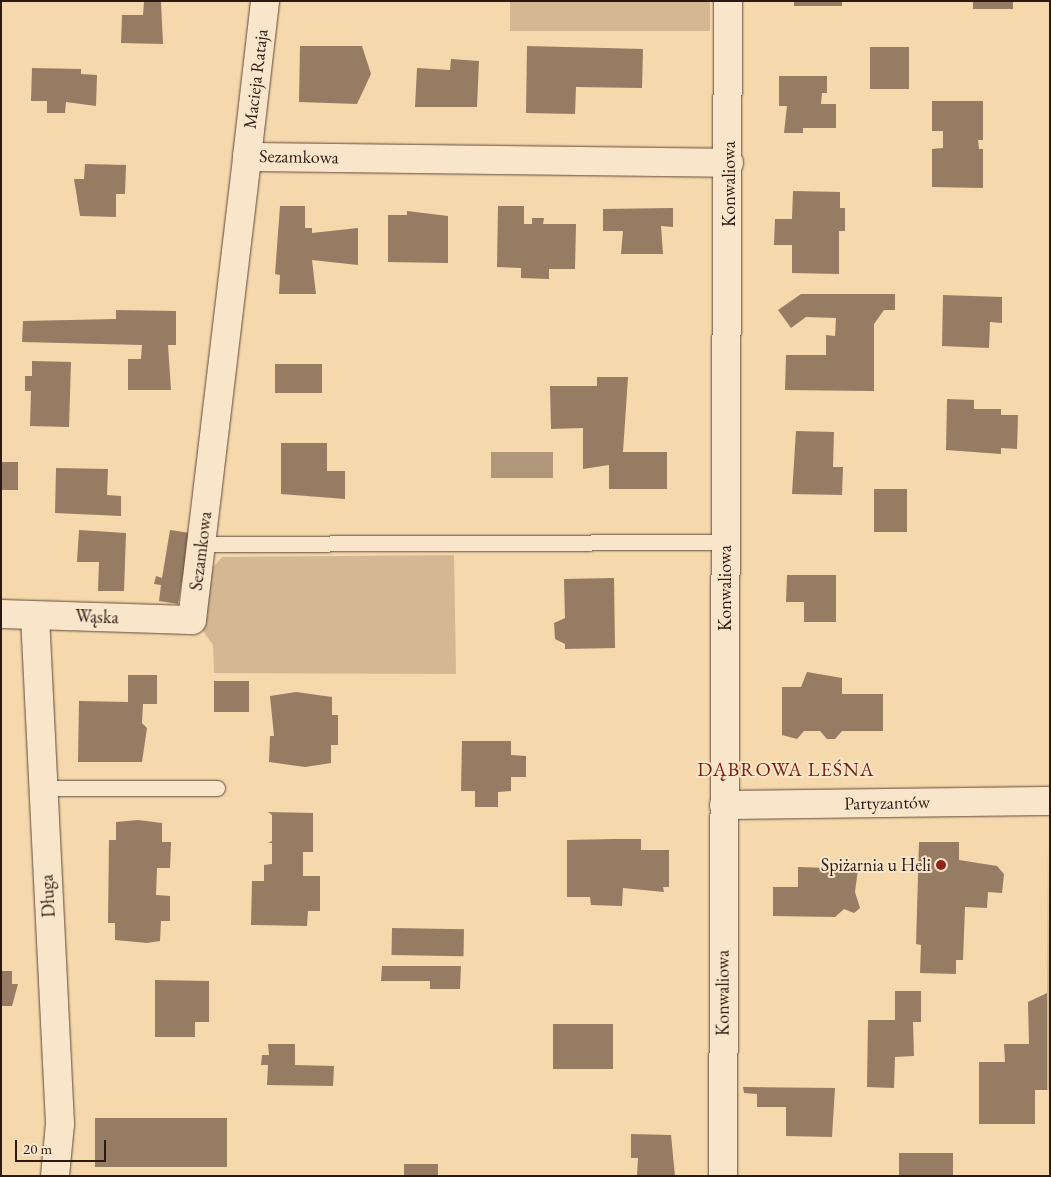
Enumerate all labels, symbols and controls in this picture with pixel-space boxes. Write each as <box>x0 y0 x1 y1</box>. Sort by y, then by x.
street label: Macieja Rataja <box>239 28 273 130</box>
street label: Konwaliowa <box>718 141 740 227</box>
street label: Sezamkowa <box>259 146 339 168</box>
street label: Sezamkowa <box>185 510 217 592</box>
street label: Konwaliowa <box>714 545 736 631</box>
street label: Wąska <box>75 605 119 629</box>
district label: DĄBROWA LEŚNA <box>696 757 876 781</box>
street label: Partyzantów <box>844 791 930 815</box>
place label: Spiżarnia u Heli <box>821 854 931 876</box>
marker: Spiżarnia u Heli <box>935 859 947 871</box>
street label: Długa <box>36 874 60 918</box>
street label: Konwaliowa <box>712 950 734 1036</box>
scale bar <box>18 1130 109 1162</box>
text: 20 m <box>23 1139 52 1158</box>

